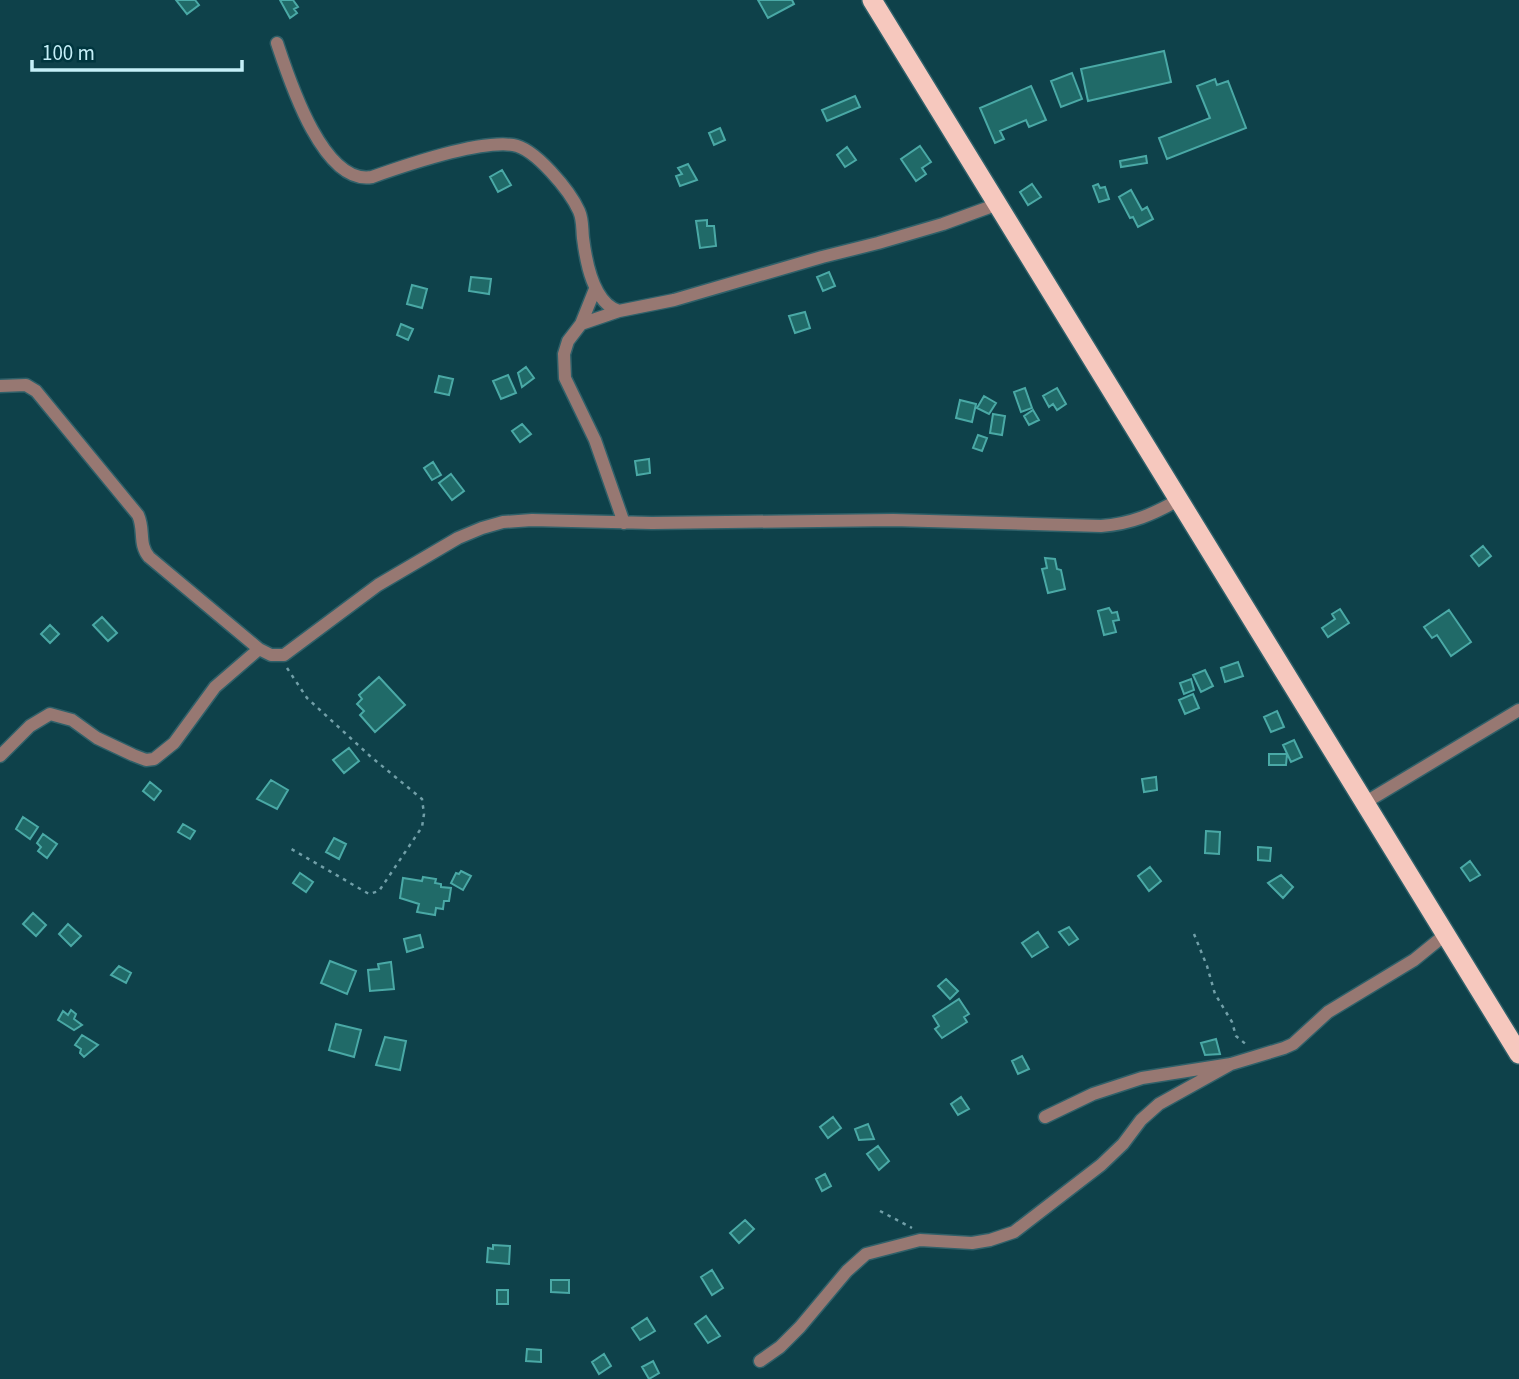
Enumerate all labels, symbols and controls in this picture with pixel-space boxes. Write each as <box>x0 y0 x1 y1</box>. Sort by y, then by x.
scale bar <box>32 28 242 72</box>
text: 100 m <box>42 38 95 68</box>

